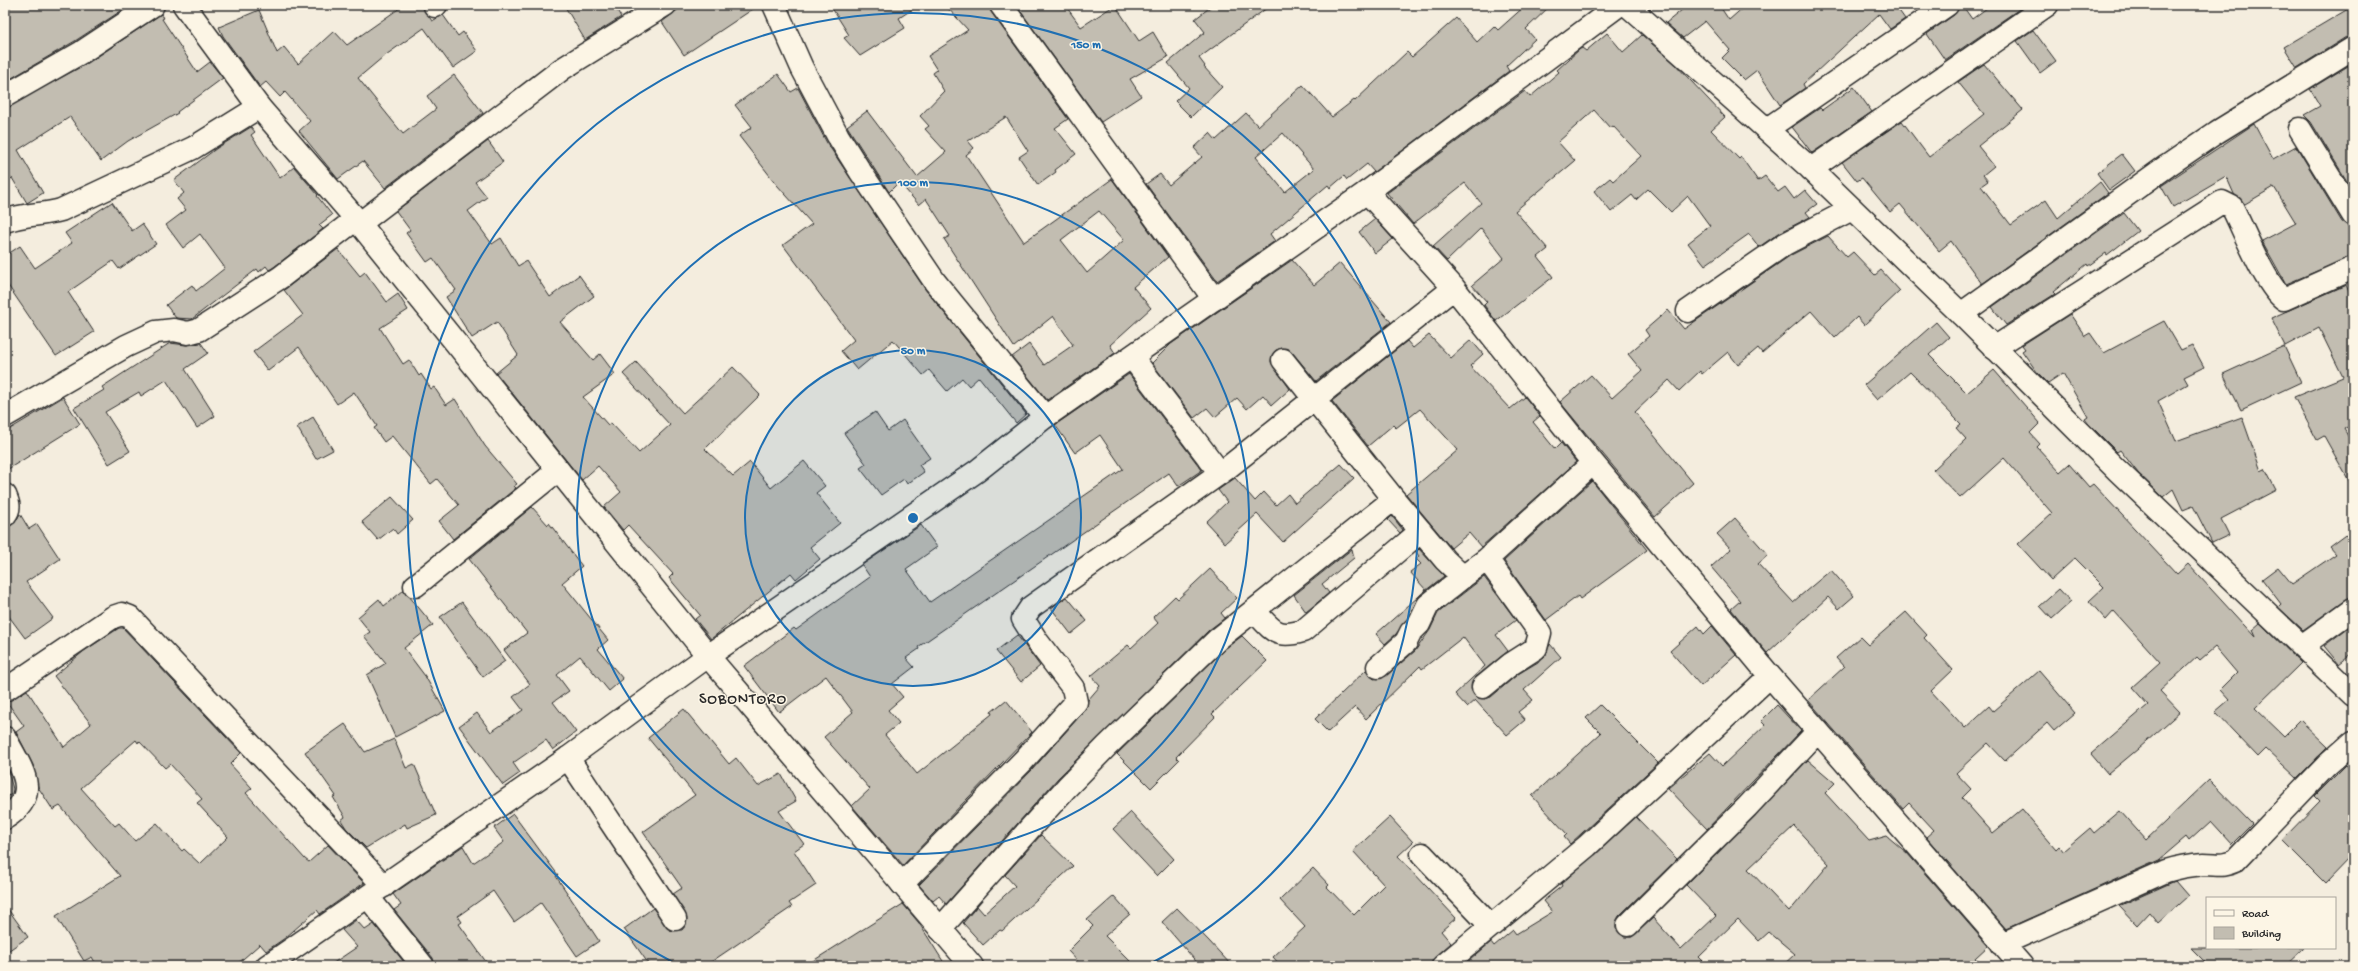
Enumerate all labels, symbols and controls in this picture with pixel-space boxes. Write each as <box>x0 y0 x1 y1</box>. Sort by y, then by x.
text: 150 m <box>1070 39 1101 53</box>
text: 100 m <box>897 177 928 191</box>
text: 50 m <box>901 345 926 359</box>
centre of rings <box>906 511 920 525</box>
district label: SOBONTORO <box>699 691 787 710</box>
legend <box>2206 897 2336 949</box>
text: Road <box>2242 908 2269 922</box>
text: Building <box>2241 928 2281 942</box>

